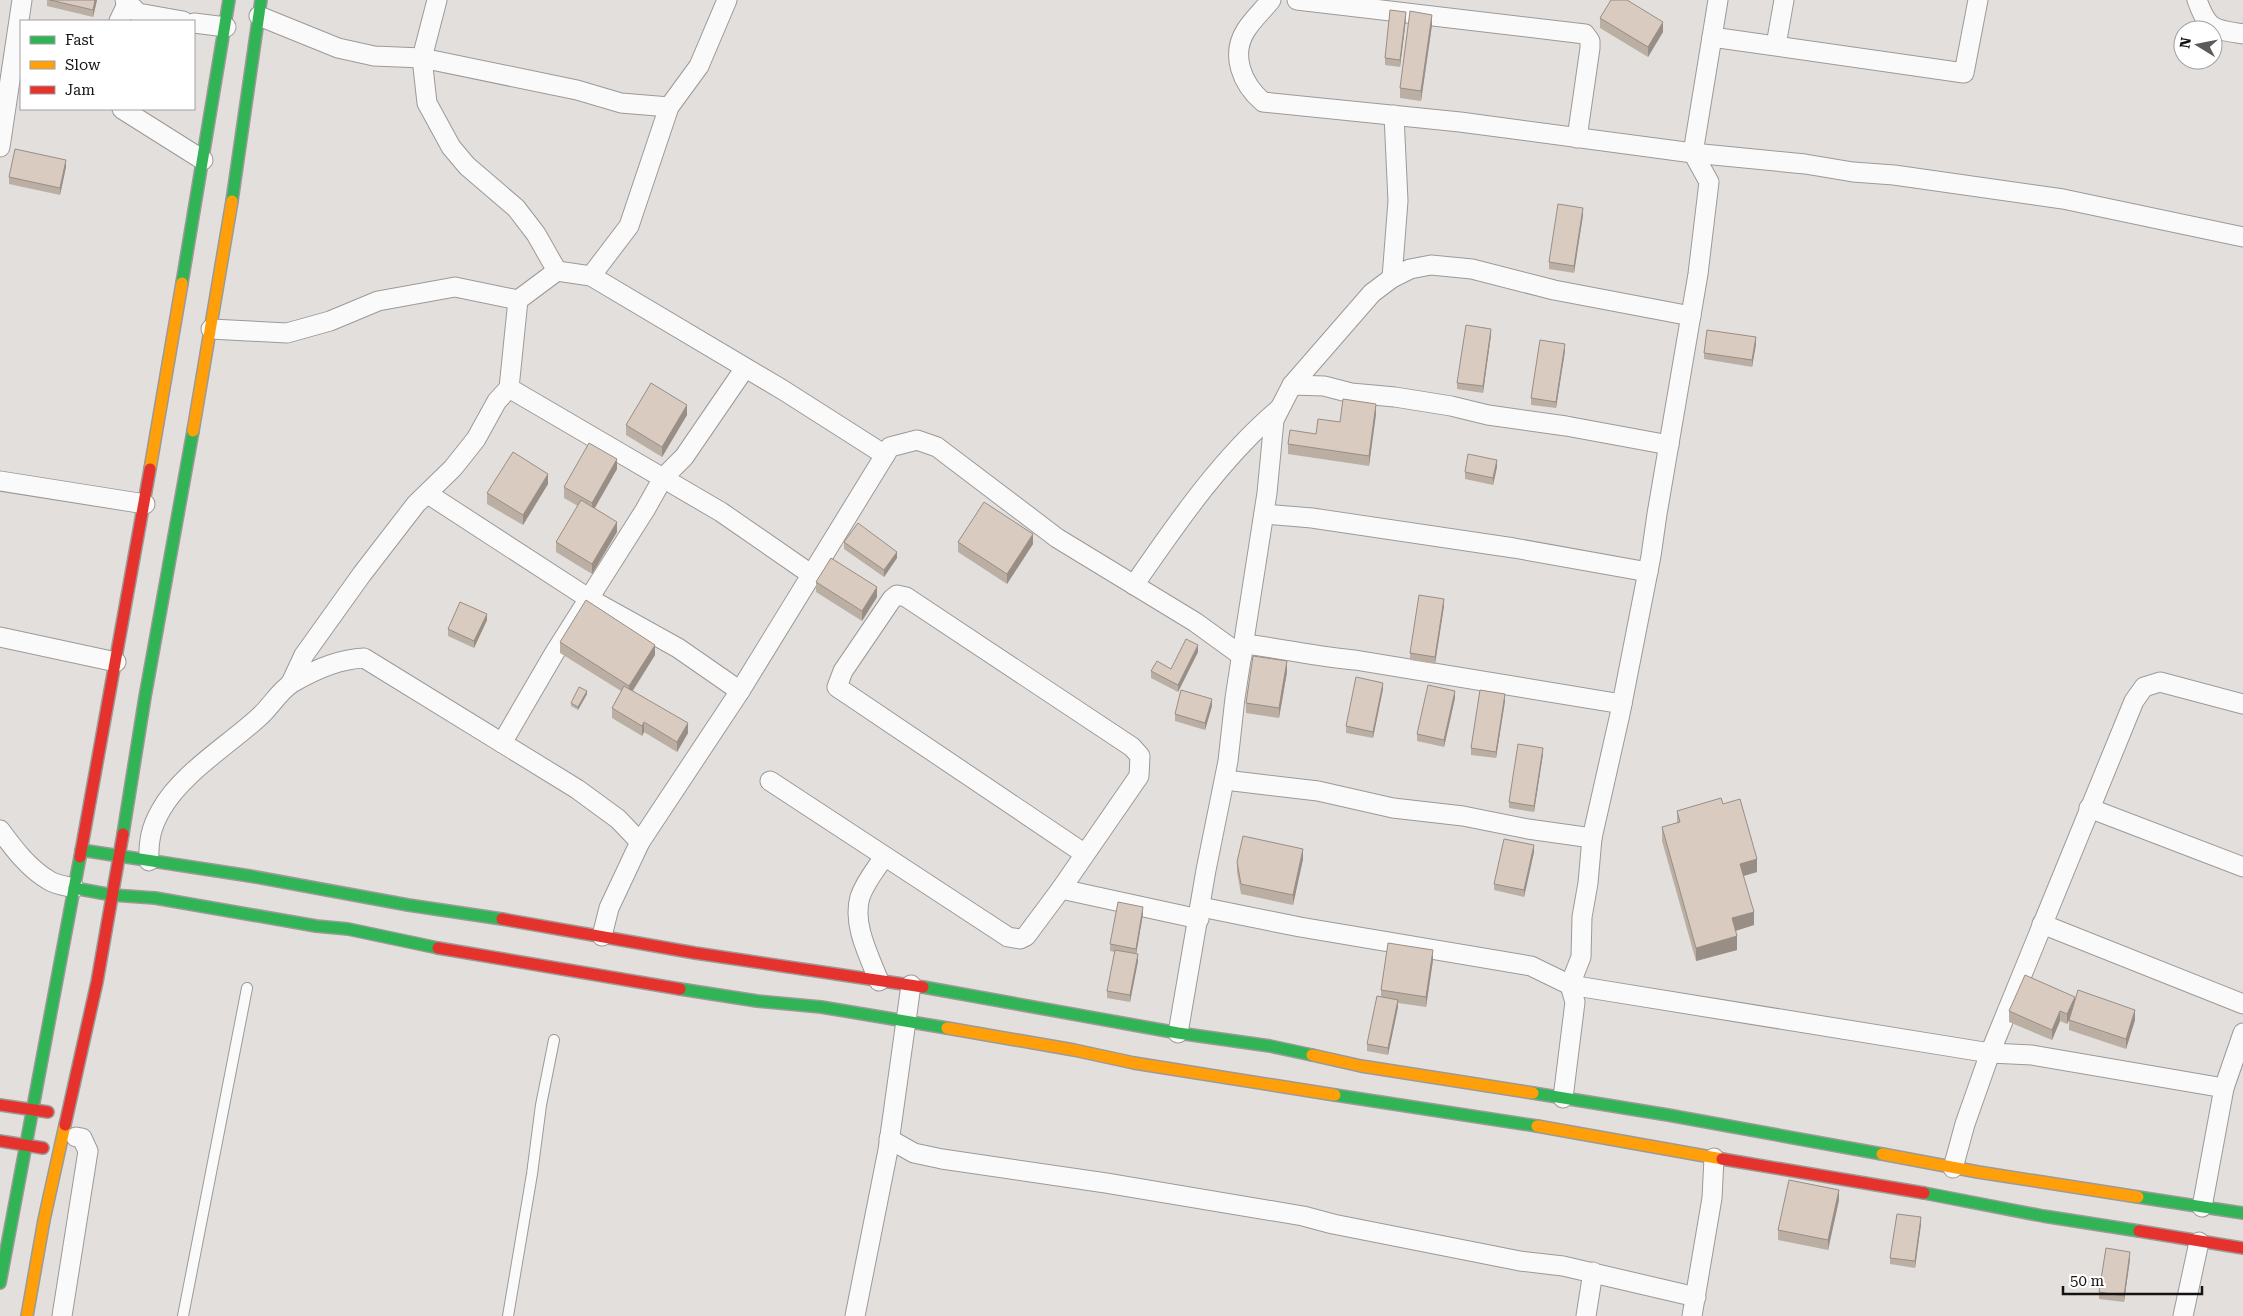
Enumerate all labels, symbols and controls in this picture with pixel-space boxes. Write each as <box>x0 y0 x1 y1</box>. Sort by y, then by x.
legend <box>20 20 195 110</box>
north arrow <box>2173 20 2223 70</box>
text: Fast <box>65 31 95 49</box>
text: N <box>2176 36 2194 49</box>
text: Slow <box>65 56 101 74</box>
text: Jam <box>65 81 95 99</box>
scale bar <box>2063 1264 2202 1296</box>
text: 50 m <box>2070 1272 2105 1290</box>

